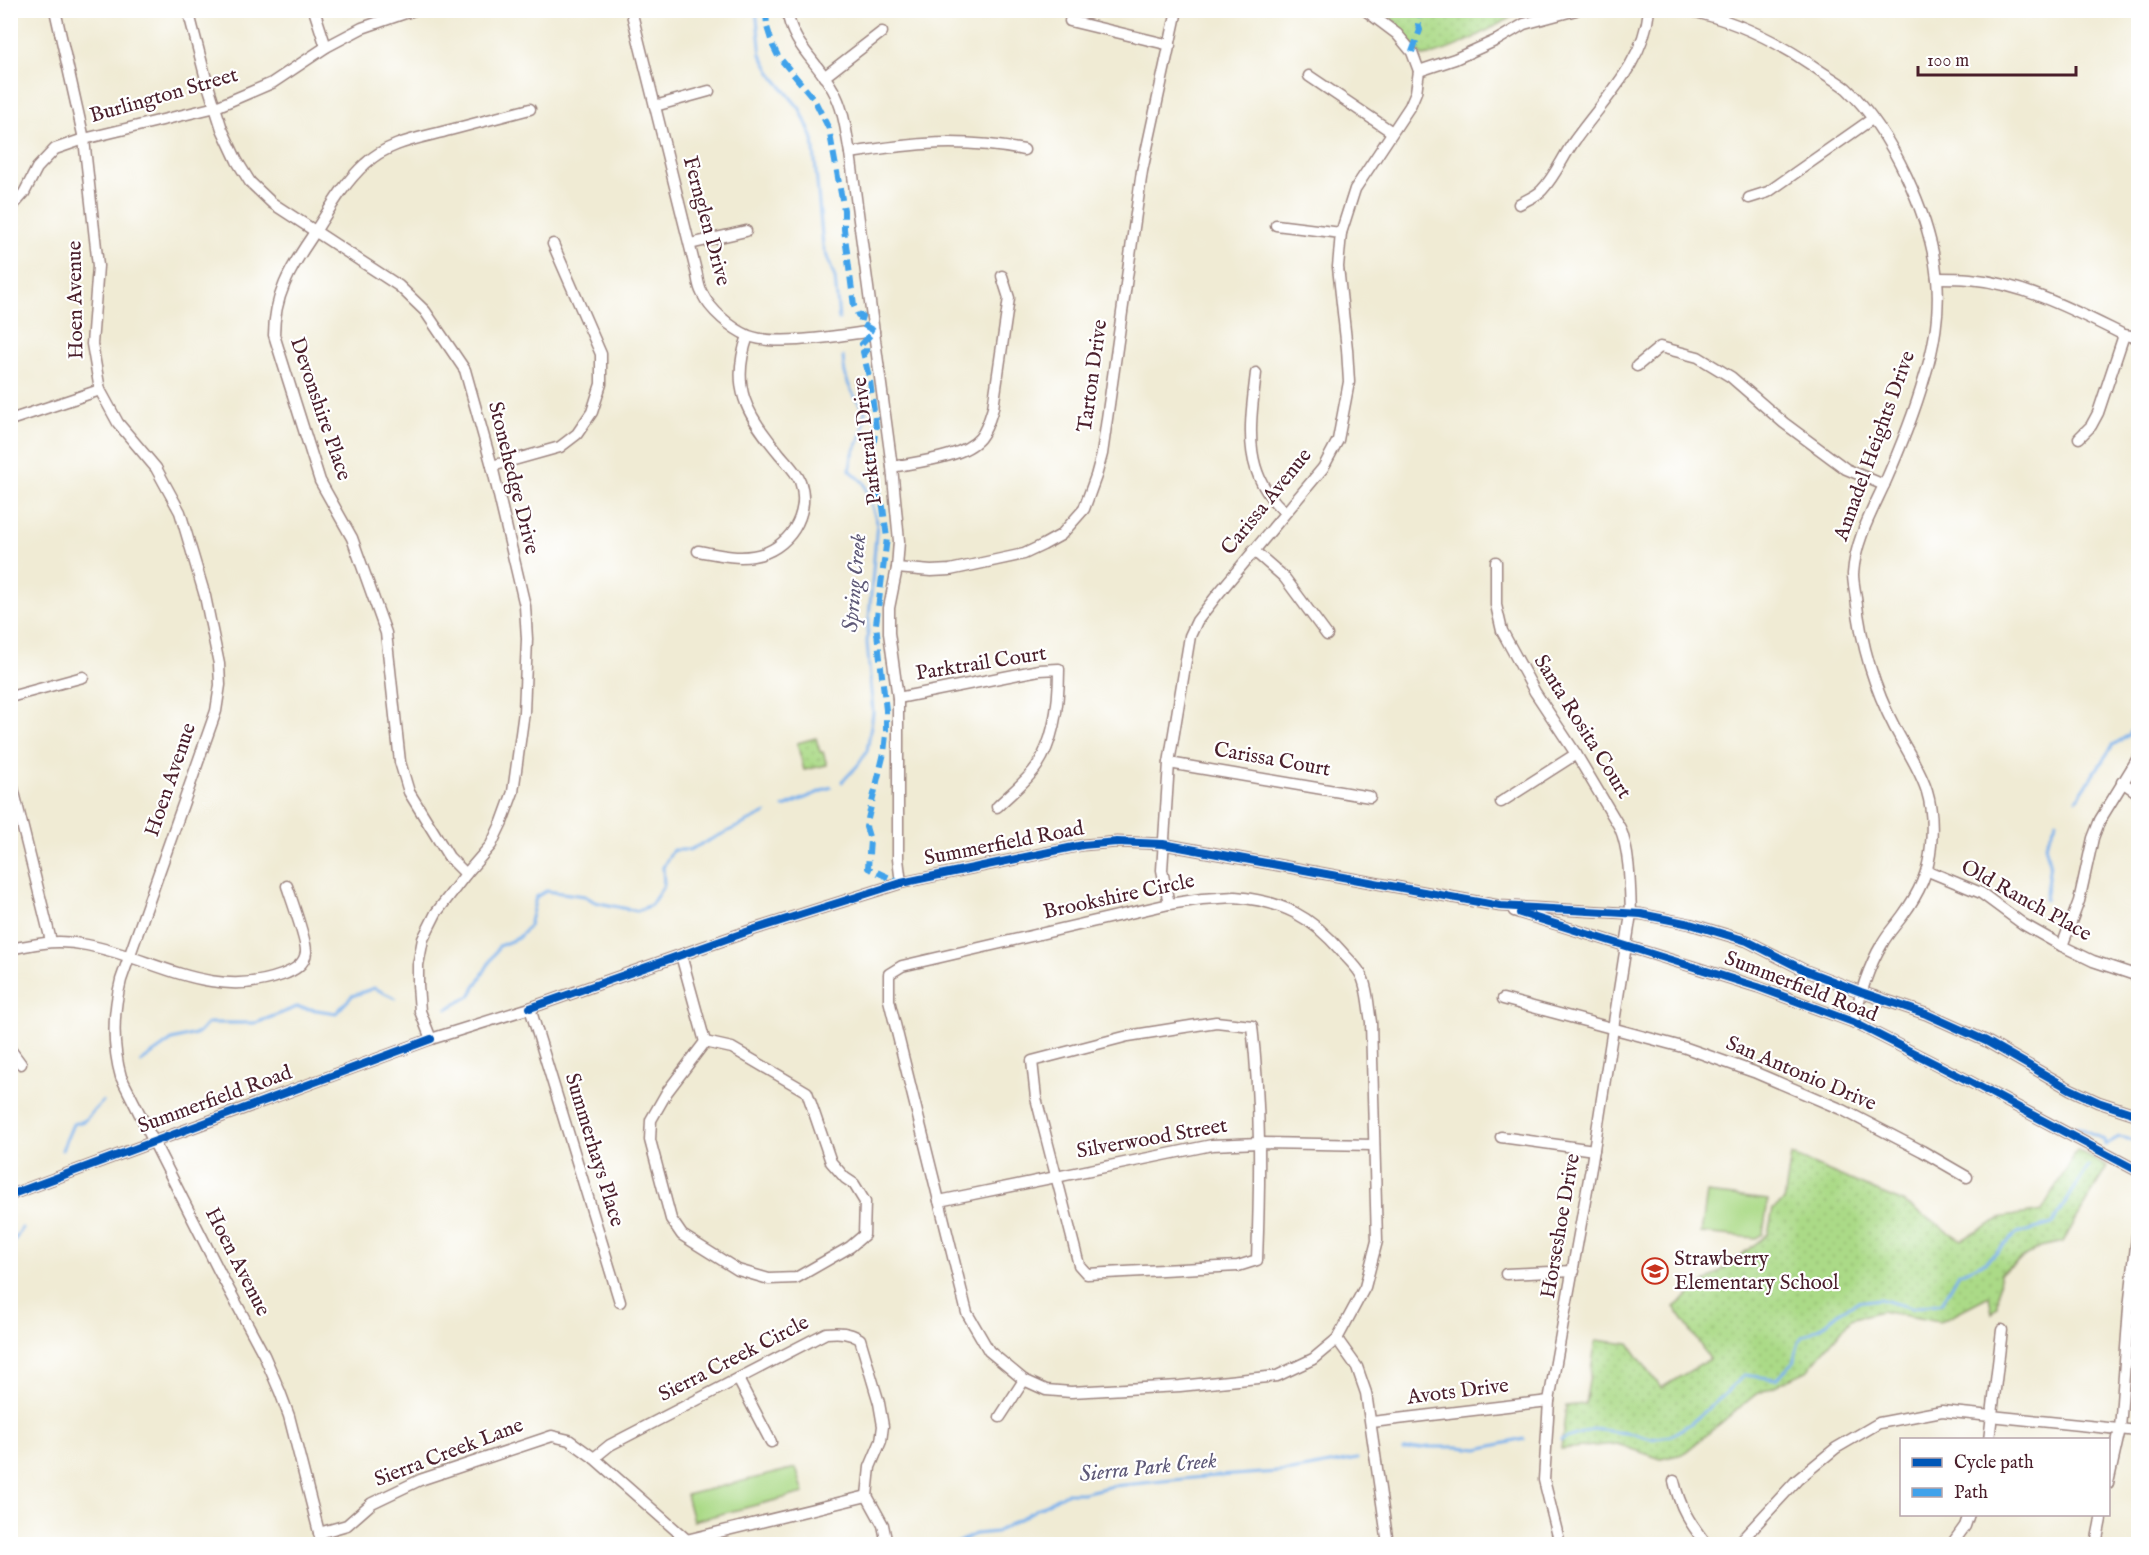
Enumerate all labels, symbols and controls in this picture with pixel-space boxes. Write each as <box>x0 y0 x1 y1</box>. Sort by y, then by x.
scale bar <box>1918 39 2076 77</box>
text: 100 m <box>1927 50 1969 73</box>
street label: Burlington Street <box>87 62 241 130</box>
street label: Fernglen Drive <box>676 153 736 289</box>
street label: Hoen Avenue <box>61 240 91 360</box>
street label: Tarton Drive <box>1072 318 1114 434</box>
street label: Devonshire Place <box>283 334 357 485</box>
street label: Annadel Heights Drive <box>1828 347 1922 546</box>
street label: Parktrail Drive <box>847 375 889 507</box>
street label: Stonehedge Drive <box>481 399 545 558</box>
street label: Carissa Avenue <box>1216 443 1319 561</box>
water label: Spring Creek <box>837 532 873 633</box>
street label: Parktrail Court <box>914 640 1048 688</box>
street label: Santa Rosita Court <box>1527 650 1637 804</box>
street label: Hoen Avenue <box>139 719 203 840</box>
street label: Carissa Court <box>1212 736 1332 784</box>
street label: Summerfield Road <box>922 815 1087 873</box>
street label: Old Ranch Place <box>1956 854 2096 948</box>
street label: Brookshire Circle <box>1041 868 1198 926</box>
street label: Summerfield Road <box>1720 945 1882 1029</box>
street label: San Antonio Drive <box>1722 1030 1881 1118</box>
street label: Summerfield Road <box>134 1059 297 1140</box>
street label: Summerhays Place <box>558 1070 630 1230</box>
street label: Silverwood Street <box>1074 1112 1230 1166</box>
street label: Horseshoe Drive <box>1535 1151 1587 1301</box>
street label: Hoen Avenue <box>198 1203 276 1321</box>
place label: Strawberry Elementary School <box>1674 1246 1839 1297</box>
school or university icon: Strawberry Elementary School <box>1640 1256 1670 1286</box>
street label: Sierra Creek Circle <box>654 1309 814 1409</box>
street label: Avots Drive <box>1405 1372 1511 1412</box>
street label: Sierra Creek Lane <box>371 1412 528 1494</box>
legend <box>1900 1438 2110 1516</box>
water label: Sierra Park Creek <box>1078 1447 1218 1489</box>
text: Cycle path <box>1954 1452 2034 1475</box>
text: Path <box>1954 1482 1988 1505</box>

